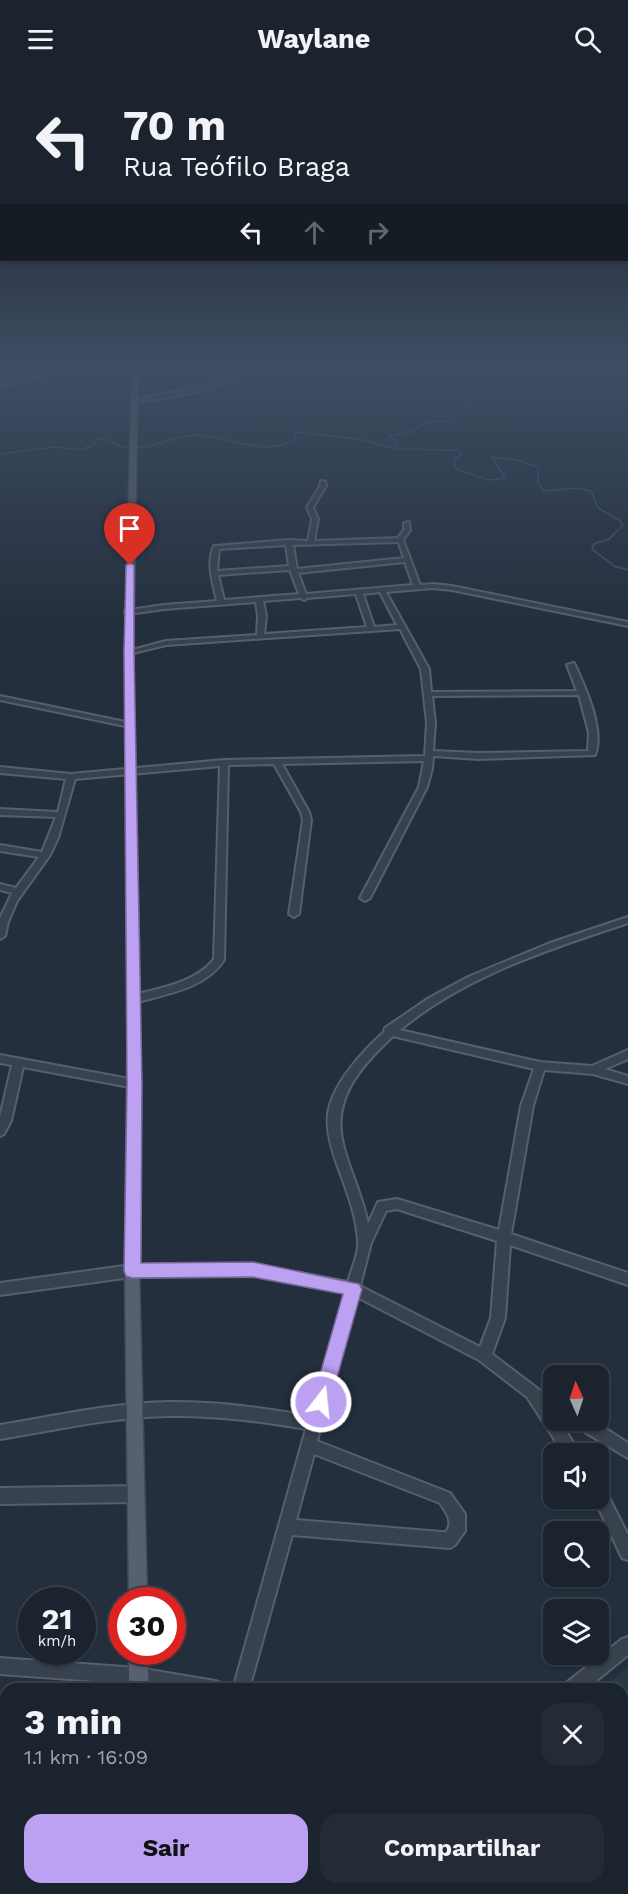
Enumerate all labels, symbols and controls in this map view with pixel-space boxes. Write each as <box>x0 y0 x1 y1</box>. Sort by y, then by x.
icon: menu <box>24 23 57 56</box>
text: Waylane <box>258 23 370 55</box>
icon: search <box>571 23 604 56</box>
text: 70 m <box>123 101 226 150</box>
icon: left <box>24 102 102 180</box>
text: Rua Teófilo Braga <box>123 151 350 183</box>
icon: left <box>235 216 268 249</box>
icon: ahead <box>298 216 331 249</box>
icon: right <box>361 216 394 249</box>
pin <box>104 503 155 565</box>
icon: arrive <box>113 512 146 545</box>
north arrow <box>543 1365 609 1431</box>
map controls <box>543 1365 609 1665</box>
position arrow <box>289 1370 353 1434</box>
button: sound <box>543 1443 609 1509</box>
button: search <box>543 1521 609 1587</box>
speed limit sign: 30 <box>108 1587 186 1665</box>
button: layers <box>543 1599 609 1665</box>
text: 21 <box>42 1601 72 1636</box>
text: km/h <box>38 1632 76 1650</box>
text: 3 min <box>24 1701 122 1743</box>
button: close <box>541 1703 604 1766</box>
text: 1.1 km · 16:09 <box>24 1745 148 1769</box>
button: Sair <box>24 1814 308 1883</box>
button: Compartilhar <box>320 1814 604 1883</box>

